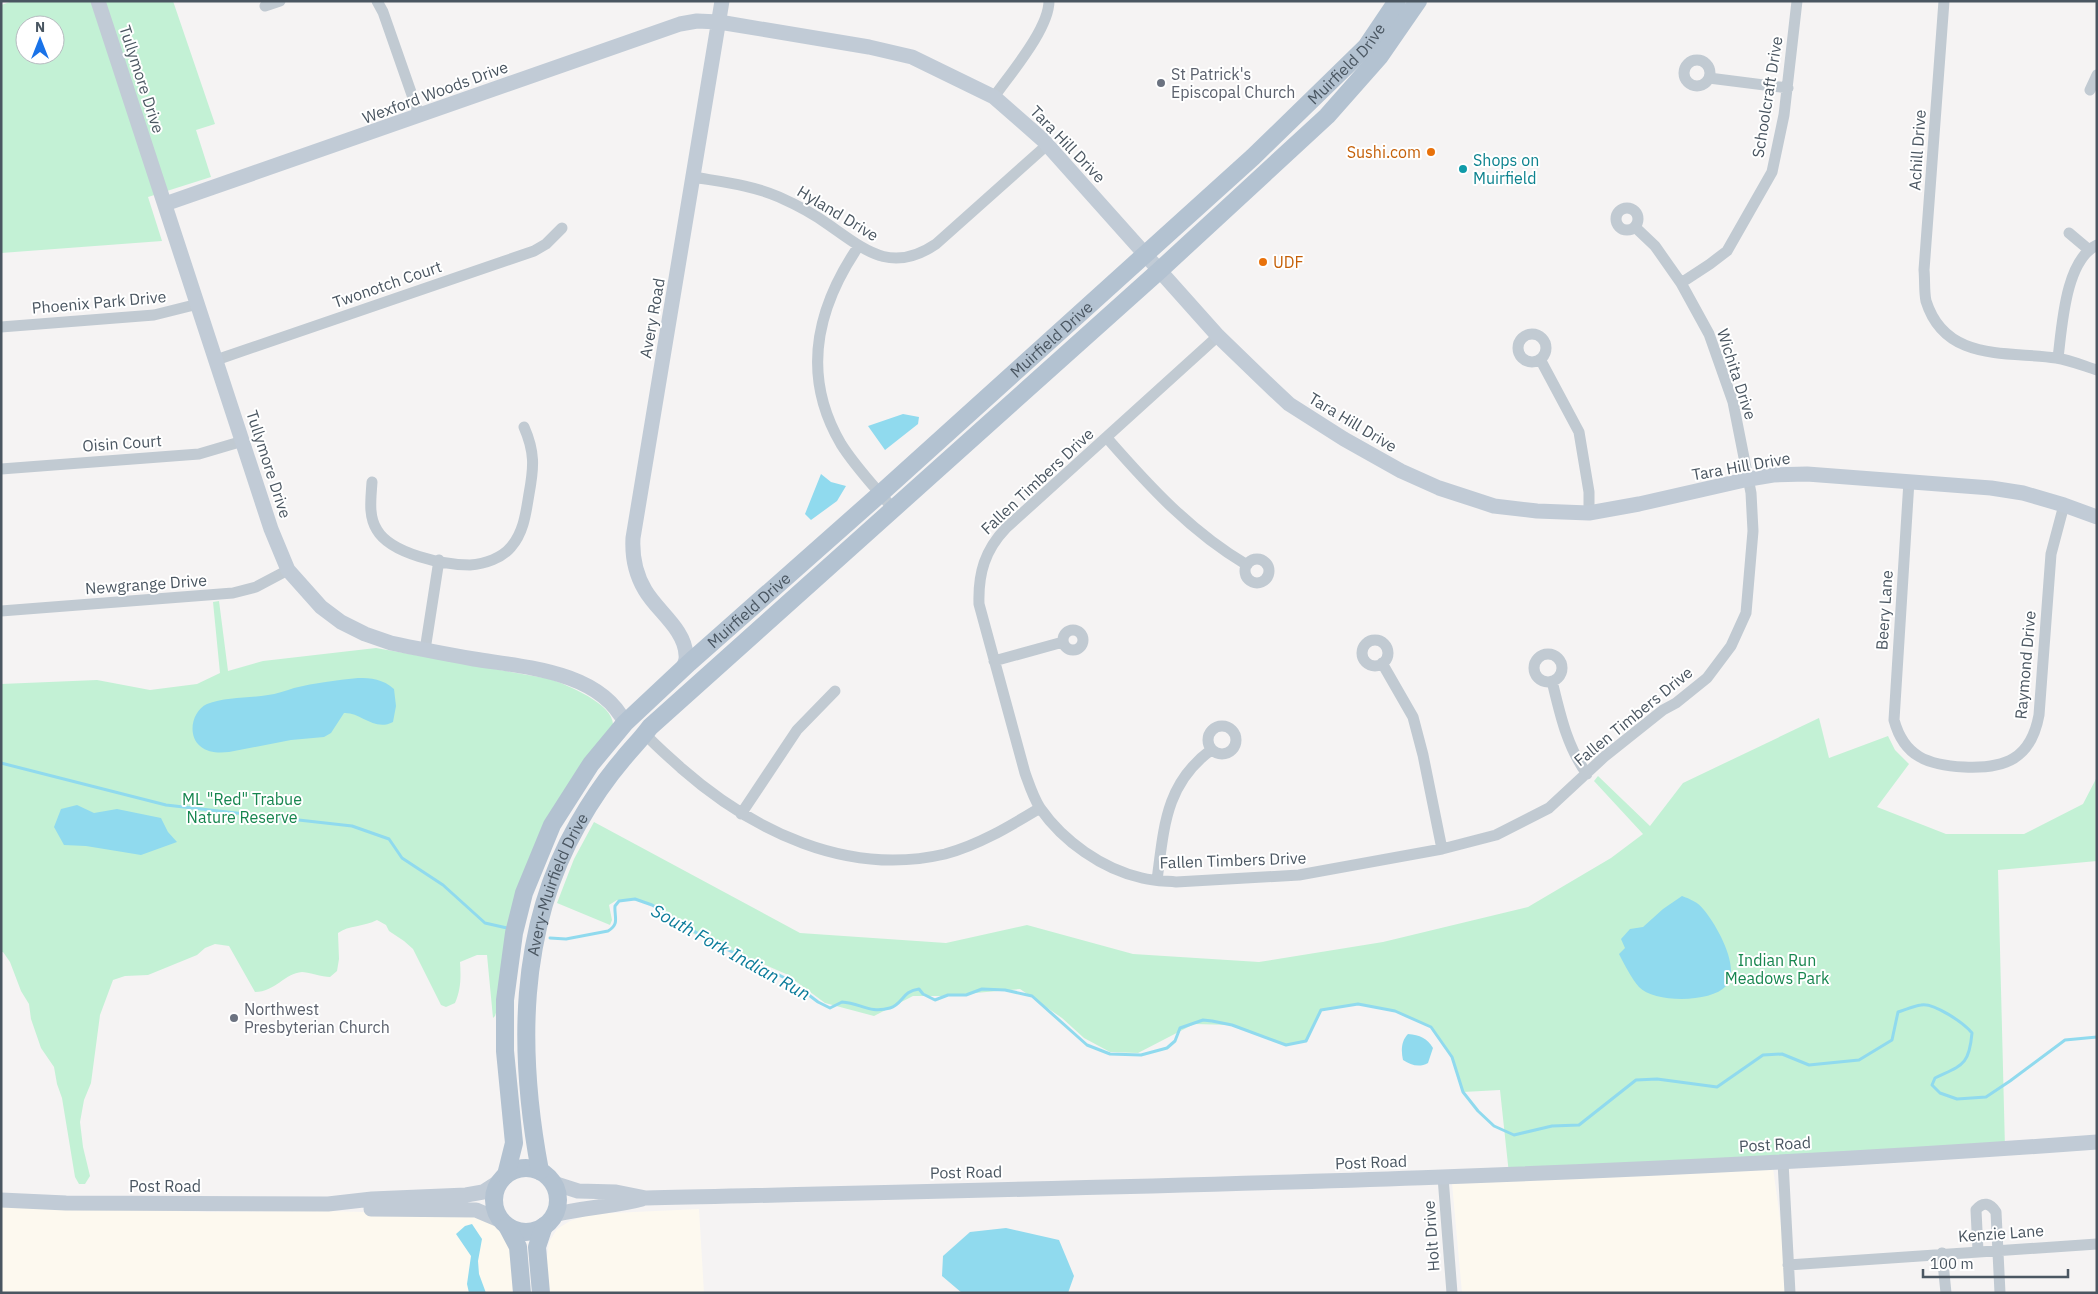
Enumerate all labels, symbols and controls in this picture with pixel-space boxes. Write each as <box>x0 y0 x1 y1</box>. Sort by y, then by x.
north arrow <box>15 15 65 65</box>
text: N <box>35 18 45 36</box>
street label: Muirfield Drive <box>1303 19 1389 108</box>
street label: Tullymore Drive <box>115 23 169 136</box>
street label: Schoolcraft Drive <box>1748 35 1787 159</box>
street label: Wexford Woods Drive <box>359 56 511 128</box>
place label: St Patrick's Episcopal Church <box>1171 64 1295 102</box>
marker: St Patrick's Episcopal Church <box>1155 77 1167 89</box>
street label: Tara Hill Drive <box>1026 101 1110 187</box>
street label: Achill Drive <box>1904 109 1930 191</box>
place label: Sushi.com <box>1347 142 1421 162</box>
marker: Sushi.com <box>1425 146 1437 158</box>
place label: Shops on Muirfield <box>1473 150 1539 188</box>
marker: Shops on Muirfield <box>1457 163 1469 175</box>
street label: Hyland Drive <box>794 181 883 245</box>
place label: UDF <box>1273 252 1304 272</box>
street label: Twonotch Court <box>330 256 444 312</box>
marker: UDF <box>1257 256 1269 268</box>
street label: Avery Road <box>635 276 669 360</box>
street label: Phoenix Park Drive <box>31 286 167 318</box>
street label: Muirfield Drive <box>1006 297 1097 382</box>
street label: Wichita Drive <box>1713 326 1761 422</box>
street label: Tara Hill Drive <box>1305 388 1401 456</box>
street label: Tullymore Drive <box>242 408 296 521</box>
street label: Fallen Timbers Drive <box>976 423 1098 538</box>
street label: Oisin Court <box>82 430 162 456</box>
street label: Tara Hill Drive <box>1690 447 1792 484</box>
street label: Muirfield Drive <box>703 568 795 652</box>
street label: Beery Lane <box>1871 569 1897 651</box>
street label: Newgrange Drive <box>84 570 208 598</box>
street label: Raymond Drive <box>2010 610 2040 720</box>
street label: Fallen Timbers Drive <box>1570 662 1697 770</box>
park label: ML "Red" Trabue Nature Reserve <box>182 789 302 827</box>
street label: Avery-Muirfield Drive <box>523 809 592 958</box>
street label: Fallen Timbers Drive <box>1159 847 1307 873</box>
water label: South Fork Indian Run <box>647 899 815 1005</box>
park label: Indian Run Meadows Park <box>1725 950 1830 988</box>
place label: Northwest Presbyterian Church <box>244 999 390 1037</box>
marker: Northwest Presbyterian Church <box>228 1012 240 1024</box>
street label: Post Road <box>1738 1132 1812 1156</box>
street label: Post Road <box>1335 1151 1407 1173</box>
street label: Post Road <box>930 1161 1002 1183</box>
street label: Post Road <box>129 1176 201 1196</box>
street label: Holt Drive <box>1419 1200 1443 1272</box>
street label: Kenzie Lane <box>1957 1220 2045 1246</box>
scale bar <box>1923 1246 2068 1278</box>
text: 100 m <box>1930 1254 1974 1273</box>

